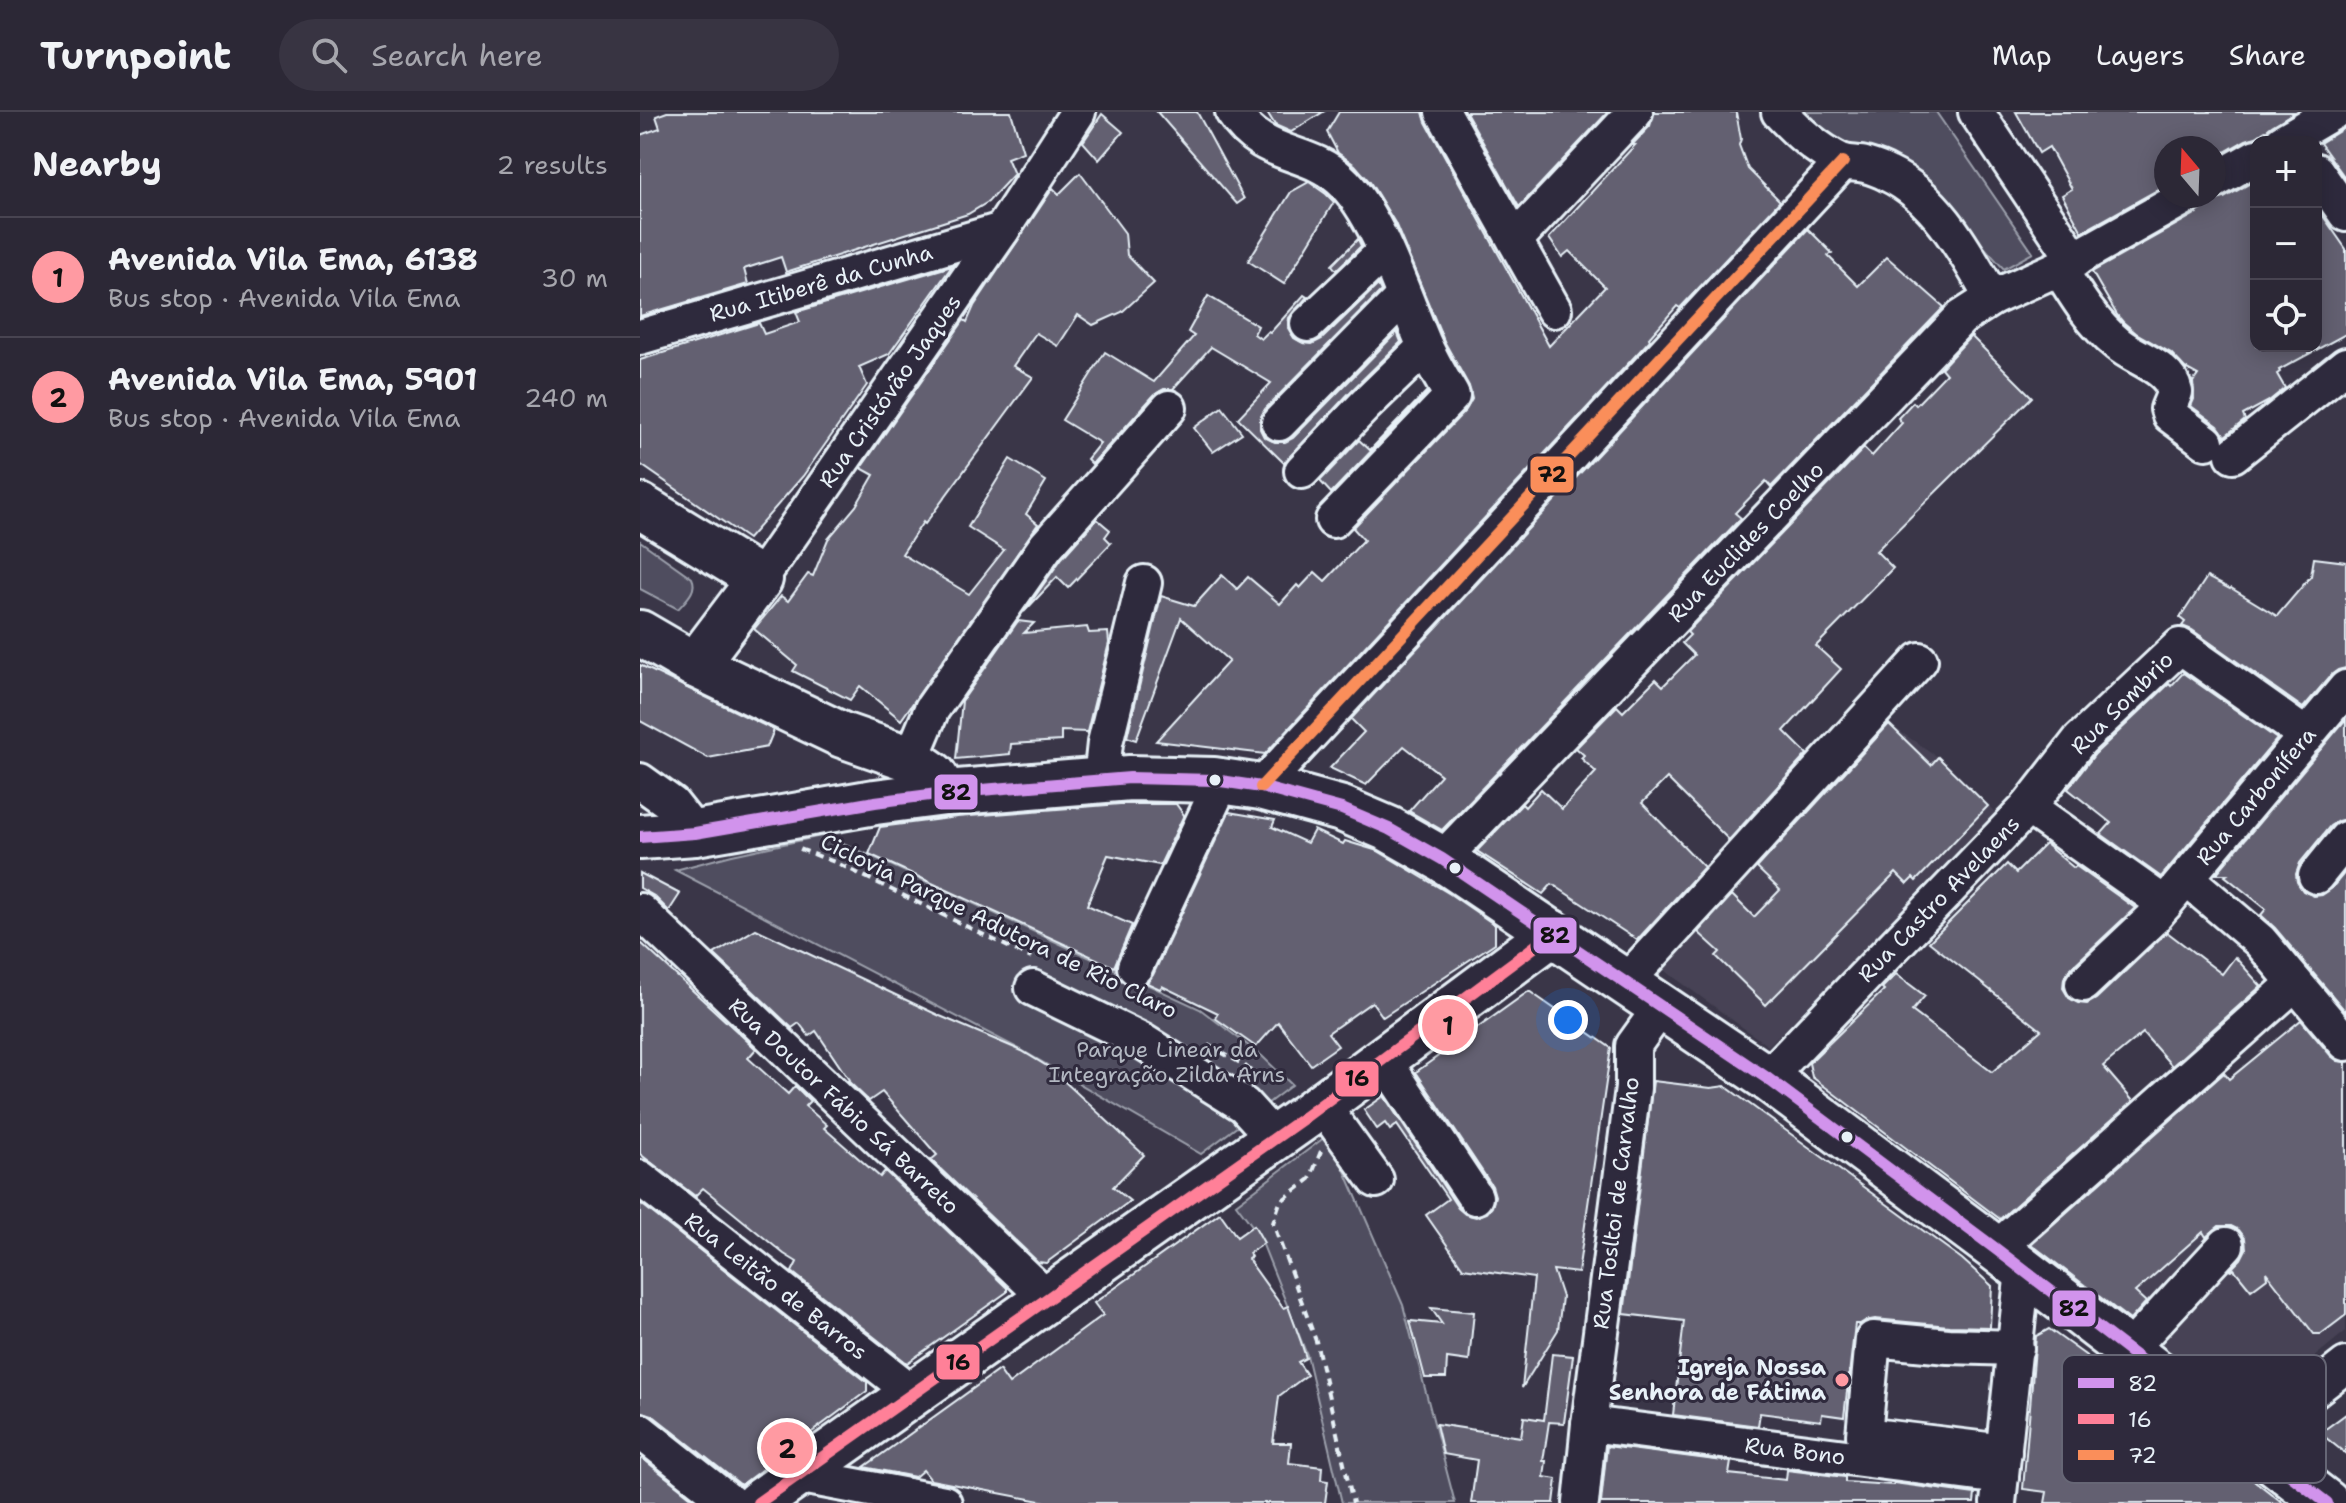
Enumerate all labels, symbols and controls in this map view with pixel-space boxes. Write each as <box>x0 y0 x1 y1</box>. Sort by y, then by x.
search box <box>279 19 839 91</box>
text: Turnpoint <box>40 30 231 81</box>
icon: search <box>307 33 351 77</box>
text: Search here <box>371 35 543 76</box>
text: Map <box>1992 36 2052 74</box>
text: Layers <box>2096 36 2185 74</box>
text: Share <box>2229 36 2306 74</box>
north arrow <box>2154 136 2226 208</box>
map controls <box>2250 136 2322 352</box>
button: + <box>2250 136 2322 208</box>
text: Nearby <box>32 141 162 187</box>
text: 2 results <box>496 147 608 182</box>
button: − <box>2250 208 2322 280</box>
street label: Rua Itiberê da Cunha <box>706 237 936 329</box>
text: Avenida Vila Ema, 6138 <box>108 239 478 280</box>
text: 1 <box>52 260 64 295</box>
text: 30 m <box>541 260 608 295</box>
text: Bus stop · Avenida Vila Ema <box>108 280 460 315</box>
button: locate <box>2250 280 2322 352</box>
street label: Rua Cristóvão Jaques <box>812 289 968 493</box>
text: Avenida Vila Ema, 5901 <box>108 359 477 400</box>
text: 2 <box>49 380 67 415</box>
text: 240 m <box>524 380 608 415</box>
text: Bus stop · Avenida Vila Ema <box>108 400 460 435</box>
line badge: 72 <box>1529 455 1575 494</box>
street label: Rua Euclides Coelho <box>1662 455 1830 629</box>
text: 72 <box>1537 460 1567 489</box>
street label: Rua Sombrio <box>2064 645 2180 761</box>
street label: Rua Carbonífera <box>2190 721 2323 871</box>
unlabelled marker <box>1207 772 1223 788</box>
line badge: 82 <box>933 773 979 811</box>
text: 82 <box>941 778 971 807</box>
street label: Rua Castro Avelaens <box>1852 809 2026 989</box>
street label: Ciclovia Parque Adutora de Rio Claro <box>816 827 1182 1025</box>
unlabelled marker <box>1447 860 1463 876</box>
line badge: 82 <box>1532 916 1578 955</box>
text: 82 <box>1540 921 1570 950</box>
street label: Rua Doutor Fábio Sá Barreto <box>722 991 966 1221</box>
pin: 1 <box>1422 995 1474 1055</box>
your location <box>1548 1000 1588 1040</box>
park label: Parque Linear da Integração Zilda Arns <box>1049 1035 1285 1089</box>
line badge: 16 <box>1334 1060 1380 1098</box>
text: 16 <box>1345 1064 1369 1093</box>
street label: Rua Tosltoi de Carvalho <box>1586 1075 1646 1331</box>
unlabelled marker <box>1839 1129 1855 1145</box>
street label: Rua Leitão de Barros <box>679 1206 873 1366</box>
line badge: 82 <box>2051 1289 2097 1328</box>
text: 82 <box>2059 1294 2089 1323</box>
line badge: 16 <box>935 1343 981 1381</box>
text: 16 <box>946 1348 970 1377</box>
place label: Igreja Nossa Senhora de Fátima <box>1609 1353 1826 1407</box>
legend <box>2062 1355 2326 1483</box>
text: 82 <box>2128 1369 2157 1398</box>
marker: Igreja Nossa Senhora de Fátima <box>1833 1371 1851 1389</box>
text: 16 <box>2128 1405 2152 1434</box>
pin: 2 <box>761 1418 813 1478</box>
street label: Rua Bono <box>1743 1430 1847 1472</box>
text: 72 <box>2128 1441 2157 1470</box>

